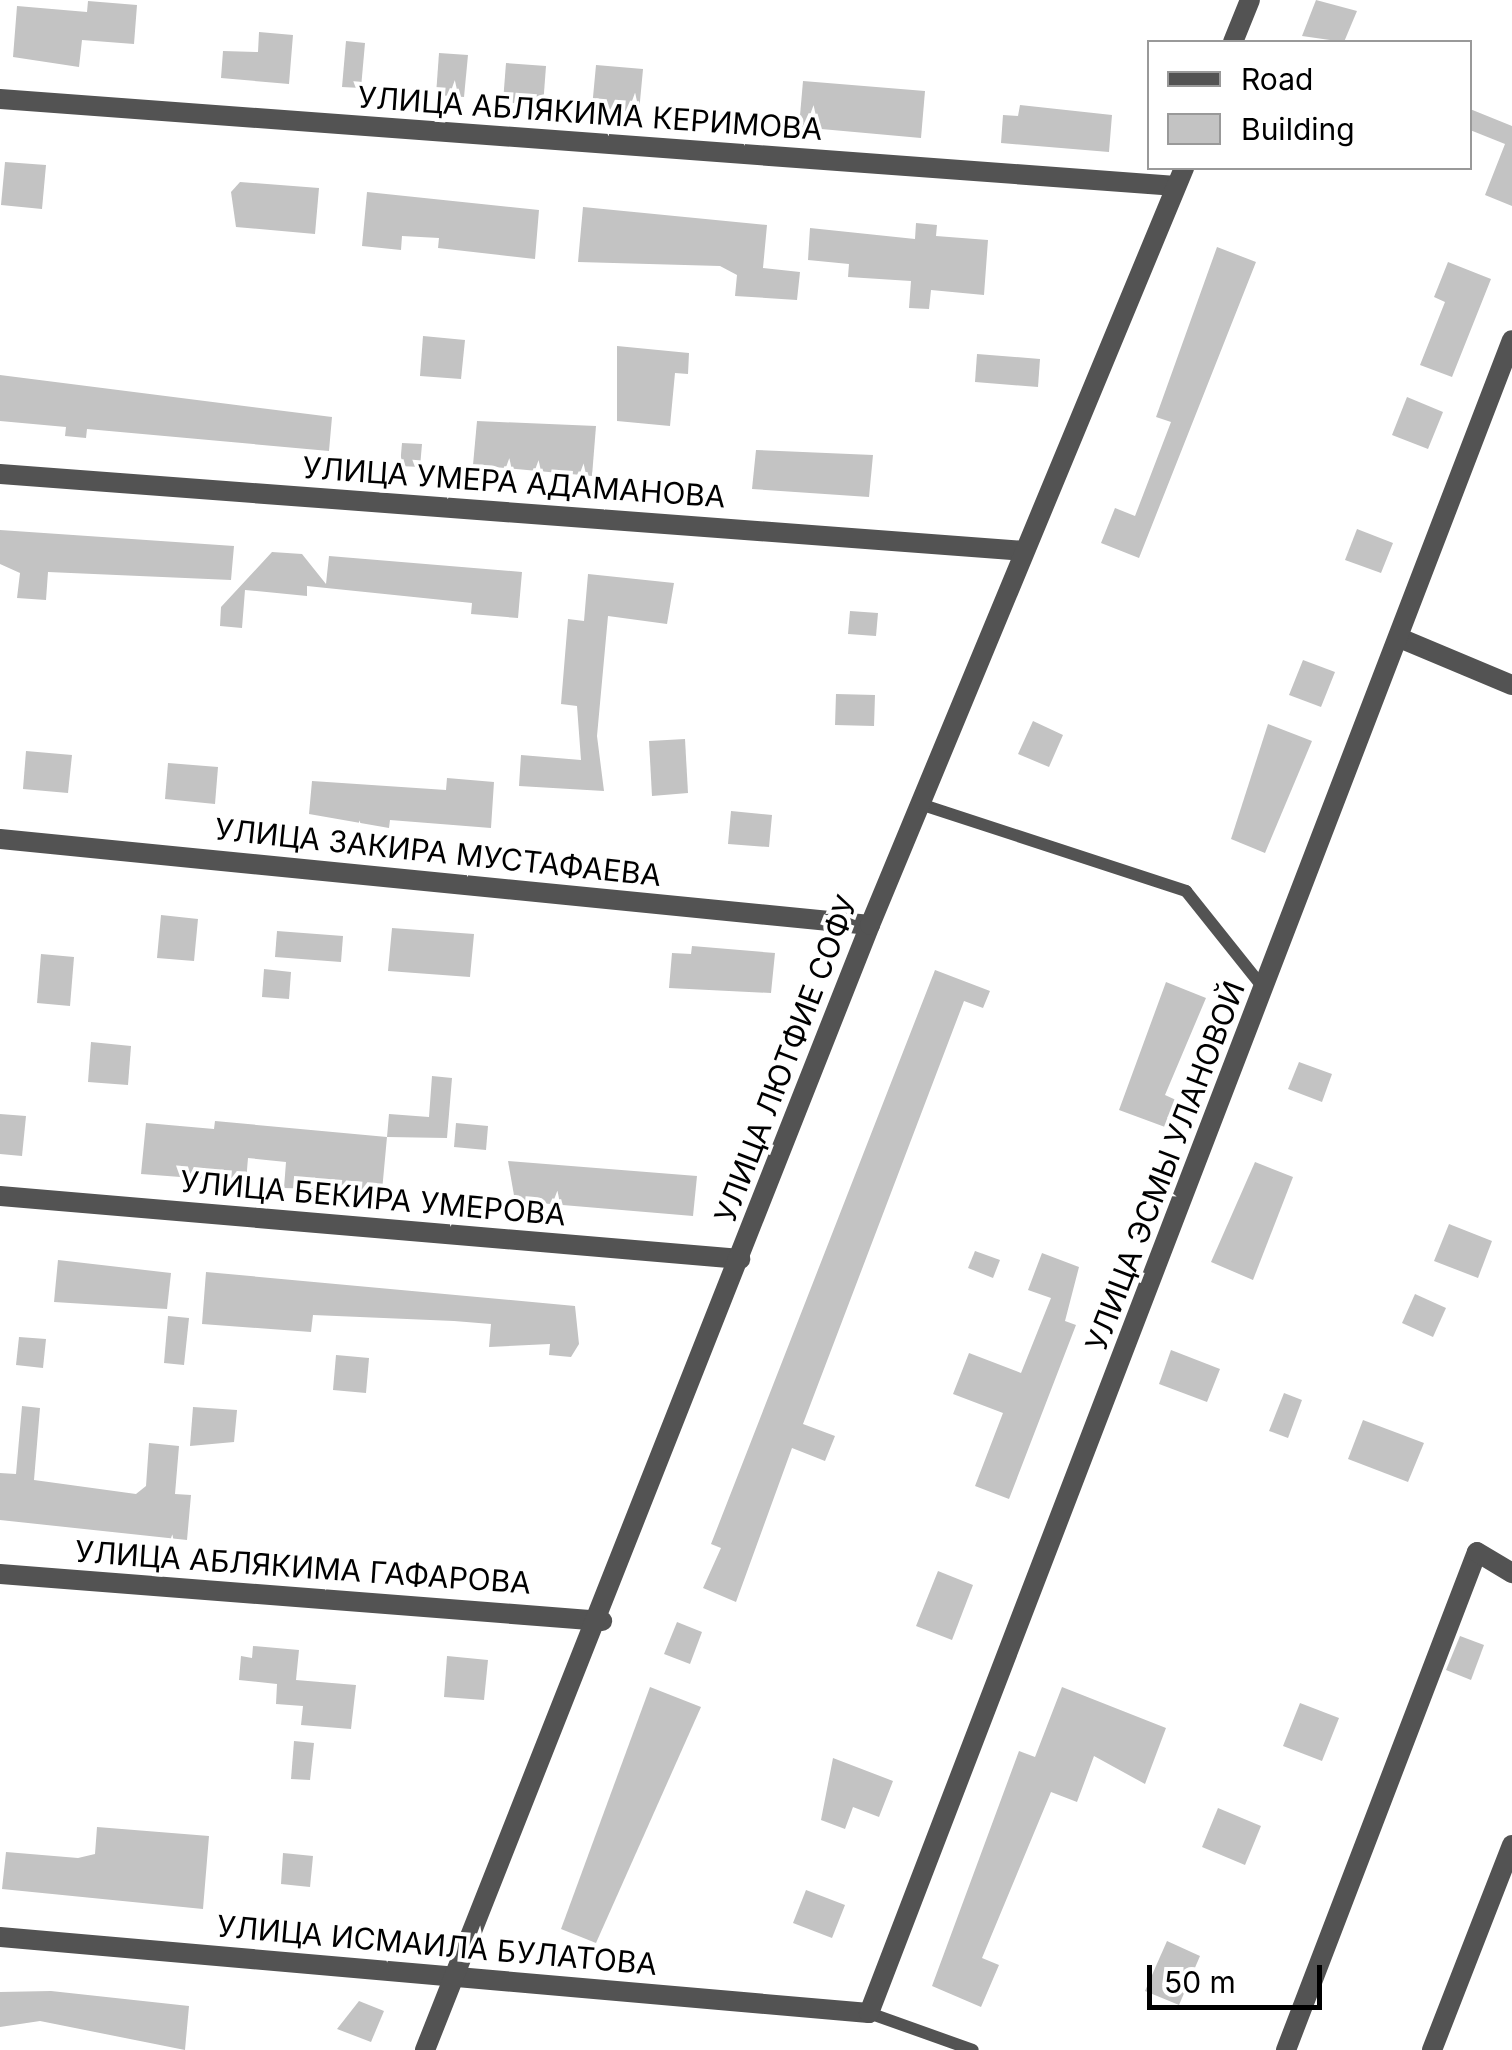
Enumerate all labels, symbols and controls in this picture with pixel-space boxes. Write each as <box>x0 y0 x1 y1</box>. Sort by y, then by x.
legend <box>1147 40 1472 170</box>
text: Road <box>1241 61 1313 97</box>
street label: УЛИЦА АБЛЯКИМА КЕРИМОВА <box>356 79 824 147</box>
text: Building <box>1241 111 1355 147</box>
street label: УЛИЦА УМЕРА АДАМАНОВА <box>301 449 727 515</box>
street label: УЛИЦА ЗАКИРА МУСТАФАЕВА <box>213 811 663 893</box>
street label: УЛИЦА ЛЮТФИЕ СОФУ <box>707 890 865 1228</box>
street label: УЛИЦА ЭСМЫ УЛАНОВОЙ <box>1078 976 1252 1356</box>
street label: УЛИЦА БЕКИРА УМЕРОВА <box>179 1163 567 1233</box>
street label: УЛИЦА АБЛЯКИМА ГАФАРОВА <box>74 1533 532 1601</box>
street label: УЛИЦА ИСМАИЛА БУЛАТОВА <box>215 1908 659 1982</box>
scale bar <box>1152 1945 1327 2007</box>
text: 50 m <box>1164 1964 1236 2000</box>

